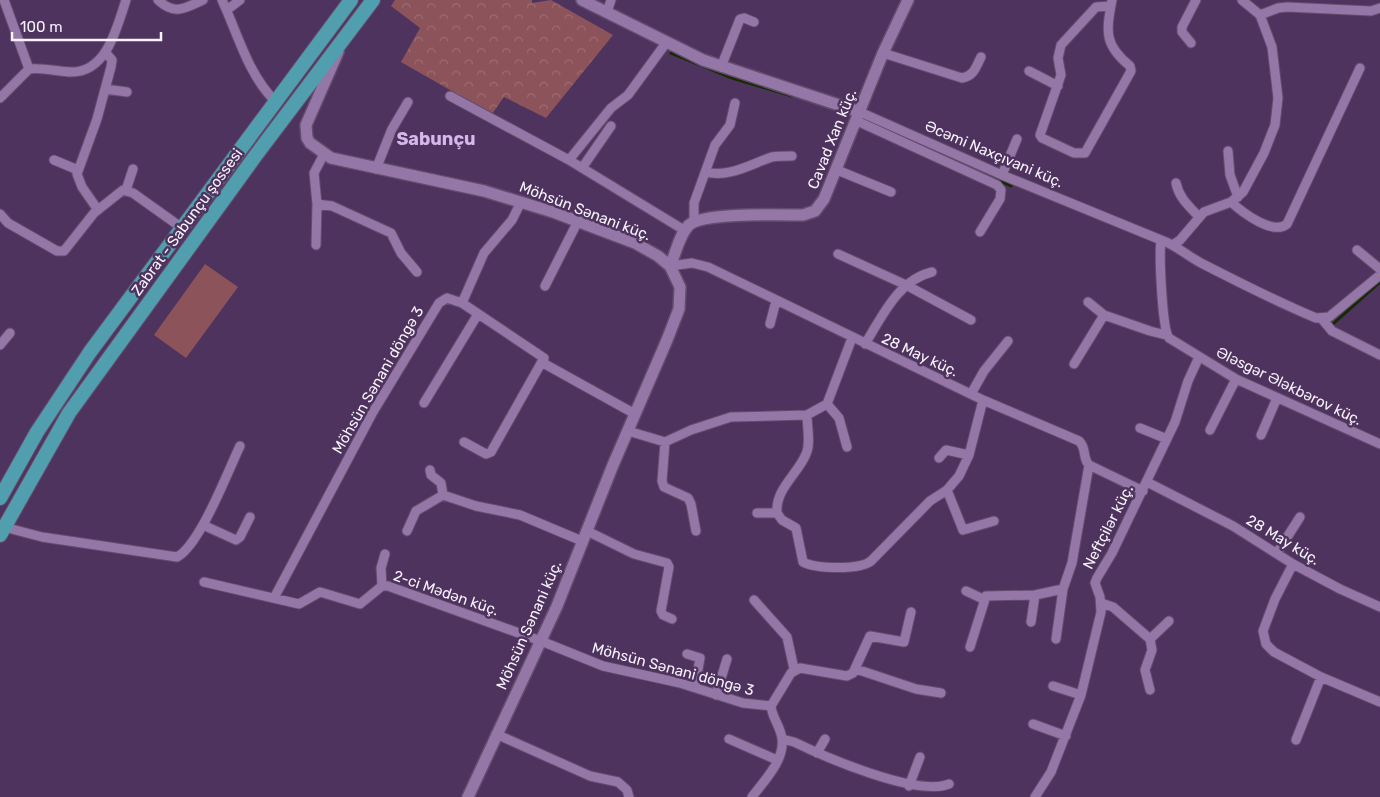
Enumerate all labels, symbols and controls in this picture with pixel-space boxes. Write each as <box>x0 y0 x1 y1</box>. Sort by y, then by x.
scale bar <box>12 10 161 42</box>
text: 100 m <box>20 18 62 36</box>
street label: Cavad Xan küç. <box>804 86 860 192</box>
street label: Əcəmi Naxçıvani küç. <box>922 117 1066 191</box>
district label: Sabunçu <box>396 128 476 150</box>
street label: Zabrat - Sabunçu şossesi <box>128 145 246 299</box>
street label: Möhsün Sənani küç. <box>517 178 653 244</box>
street label: Möhsün Sənani döngə 3 <box>328 303 428 457</box>
street label: 28 May küç. <box>879 329 961 381</box>
street label: Ələsgər Ələkbərov küç. <box>1213 343 1365 429</box>
street label: Neftçilər küç. <box>1079 482 1137 572</box>
street label: 28 May küç. <box>1243 511 1323 569</box>
street label: Möhsün Sənani küç. <box>492 558 566 692</box>
street label: 2-ci Mədən küç. <box>391 567 501 619</box>
street label: Möhsün Sənani döngə 3 <box>590 639 756 699</box>

